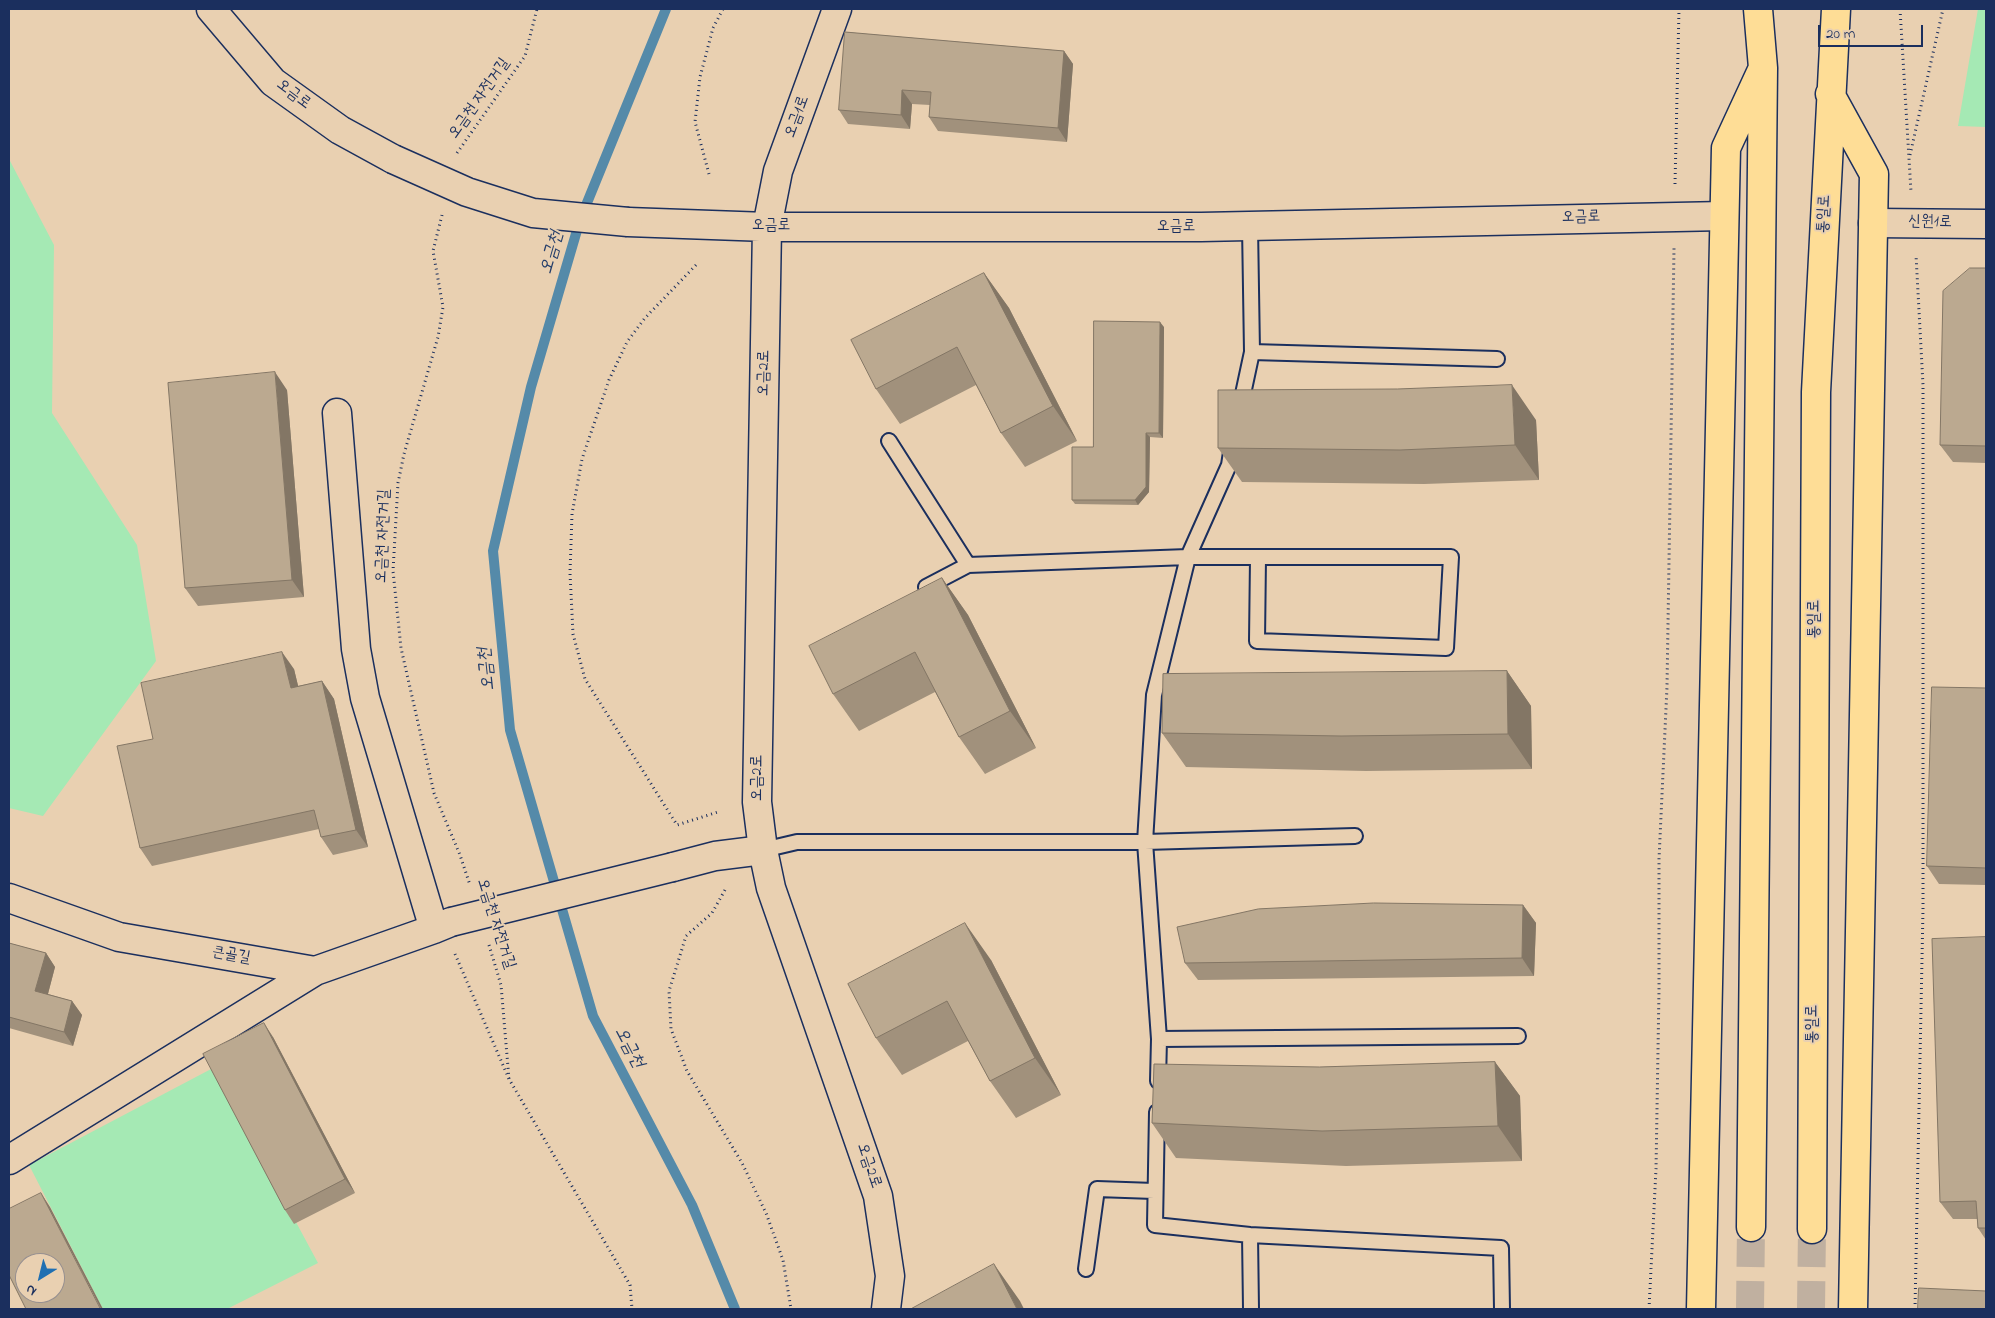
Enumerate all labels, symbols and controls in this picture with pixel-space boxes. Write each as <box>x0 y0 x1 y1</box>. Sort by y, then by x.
scale bar <box>1820 15 1925 47</box>
text: 20 m <box>1826 23 1855 45</box>
street label: 오금천 자전거길 <box>445 55 515 143</box>
street label: 오금로 <box>272 76 314 114</box>
street label: 오금1로 <box>782 93 814 141</box>
street label: 통일로 <box>1814 194 1836 234</box>
street label: 오금로 <box>1562 208 1600 228</box>
street label: 신원1로 <box>1908 213 1952 233</box>
street label: 오금로 <box>752 216 790 236</box>
street label: 오금로 <box>1157 217 1195 237</box>
water label: 오금천 <box>537 229 569 277</box>
street label: 오금2로 <box>755 350 775 396</box>
street label: 오금천 자전거길 <box>373 489 395 583</box>
street label: 통일로 <box>1805 600 1825 638</box>
water label: 오금천 <box>475 646 501 692</box>
street label: 오금2로 <box>748 755 768 801</box>
street label: 오금천 자전거길 <box>471 876 519 972</box>
street label: 큰골길 <box>210 943 252 969</box>
street label: 통일로 <box>1803 1005 1823 1043</box>
water label: 오금천 <box>608 1024 648 1072</box>
street label: 오금2로 <box>851 1141 885 1191</box>
north arrow <box>15 1253 65 1303</box>
text: N <box>21 1278 41 1301</box>

